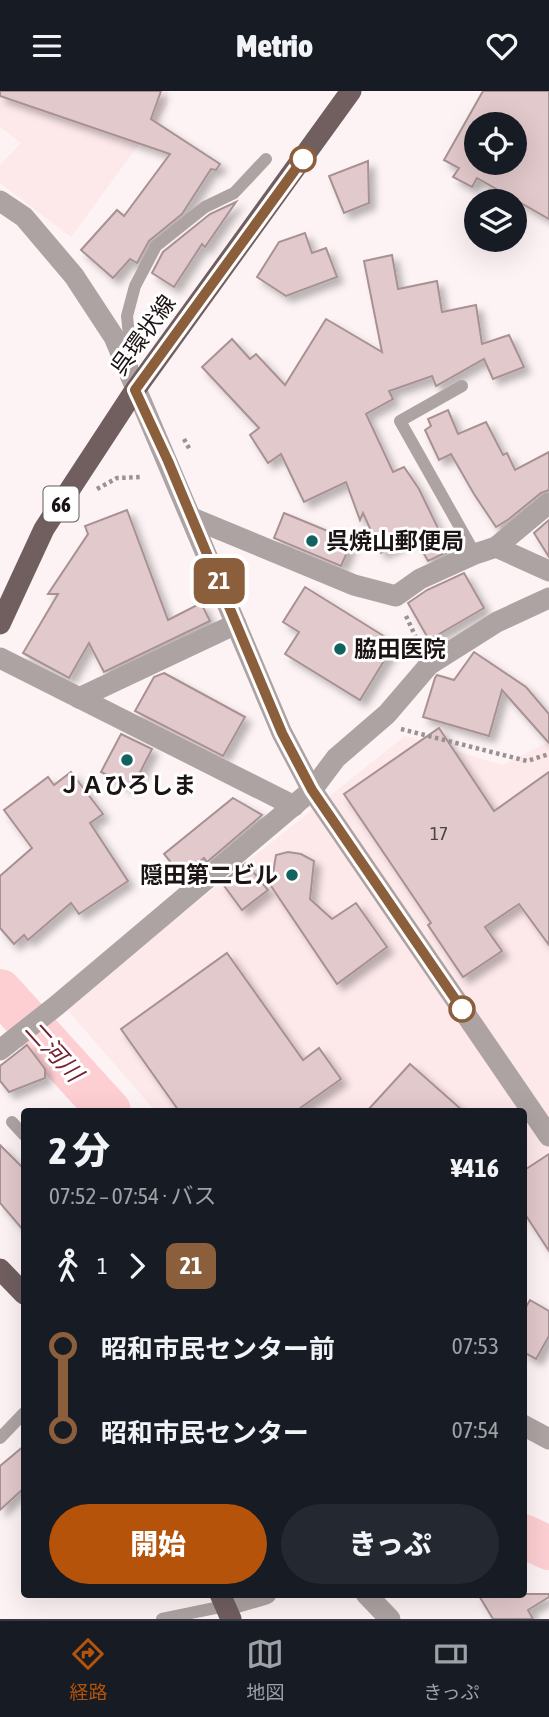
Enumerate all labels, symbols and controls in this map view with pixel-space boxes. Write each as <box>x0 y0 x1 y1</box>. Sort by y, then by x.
icon: menu <box>28 27 66 65</box>
text: Metrio <box>236 27 313 64</box>
icon: heart <box>483 27 521 65</box>
map controls <box>464 112 527 252</box>
button: locate <box>464 112 527 175</box>
unlabelled marker <box>290 146 316 172</box>
button: layers <box>464 189 527 252</box>
street label: 呉環状線 <box>105 290 181 380</box>
road number: 66 <box>43 487 78 521</box>
place label: 呉焼山郵便局 <box>326 528 464 554</box>
marker: 呉焼山郵便局 <box>304 533 320 549</box>
line badge: 21 <box>188 558 250 604</box>
text: 21 <box>208 567 230 594</box>
place label: 脇田医院 <box>354 636 446 662</box>
marker: 脇田医院 <box>332 641 348 657</box>
marker: ＪＡひろしま <box>119 752 135 768</box>
place label: ＪＡひろしま <box>58 772 196 798</box>
house number: 17 <box>430 822 448 844</box>
place label: 隠田第二ビル <box>140 862 278 888</box>
marker: 隠田第二ビル <box>284 867 300 883</box>
unlabelled marker <box>449 996 475 1022</box>
water label: 二河川 <box>20 1015 90 1089</box>
text: 2 分 <box>49 1129 110 1172</box>
text: ¥416 <box>451 1153 499 1183</box>
text: 07:52 – 07:54 · バス <box>49 1183 216 1209</box>
icon: walk <box>49 1247 87 1285</box>
icon: forward <box>118 1247 156 1285</box>
text: 21 <box>180 1252 202 1279</box>
text: 1 <box>97 1253 108 1279</box>
text: 07:53 <box>452 1333 499 1359</box>
text: 昭和市民センター前 <box>101 1334 335 1364</box>
text: 07:54 <box>452 1417 499 1443</box>
text: 昭和市民センター <box>101 1418 309 1448</box>
button: 開始 <box>49 1504 267 1584</box>
button: きっぷ <box>281 1504 499 1584</box>
tab: 経路 <box>69 1635 107 1704</box>
tab: 地図 <box>246 1635 284 1704</box>
tab: きっぷ <box>423 1635 480 1704</box>

